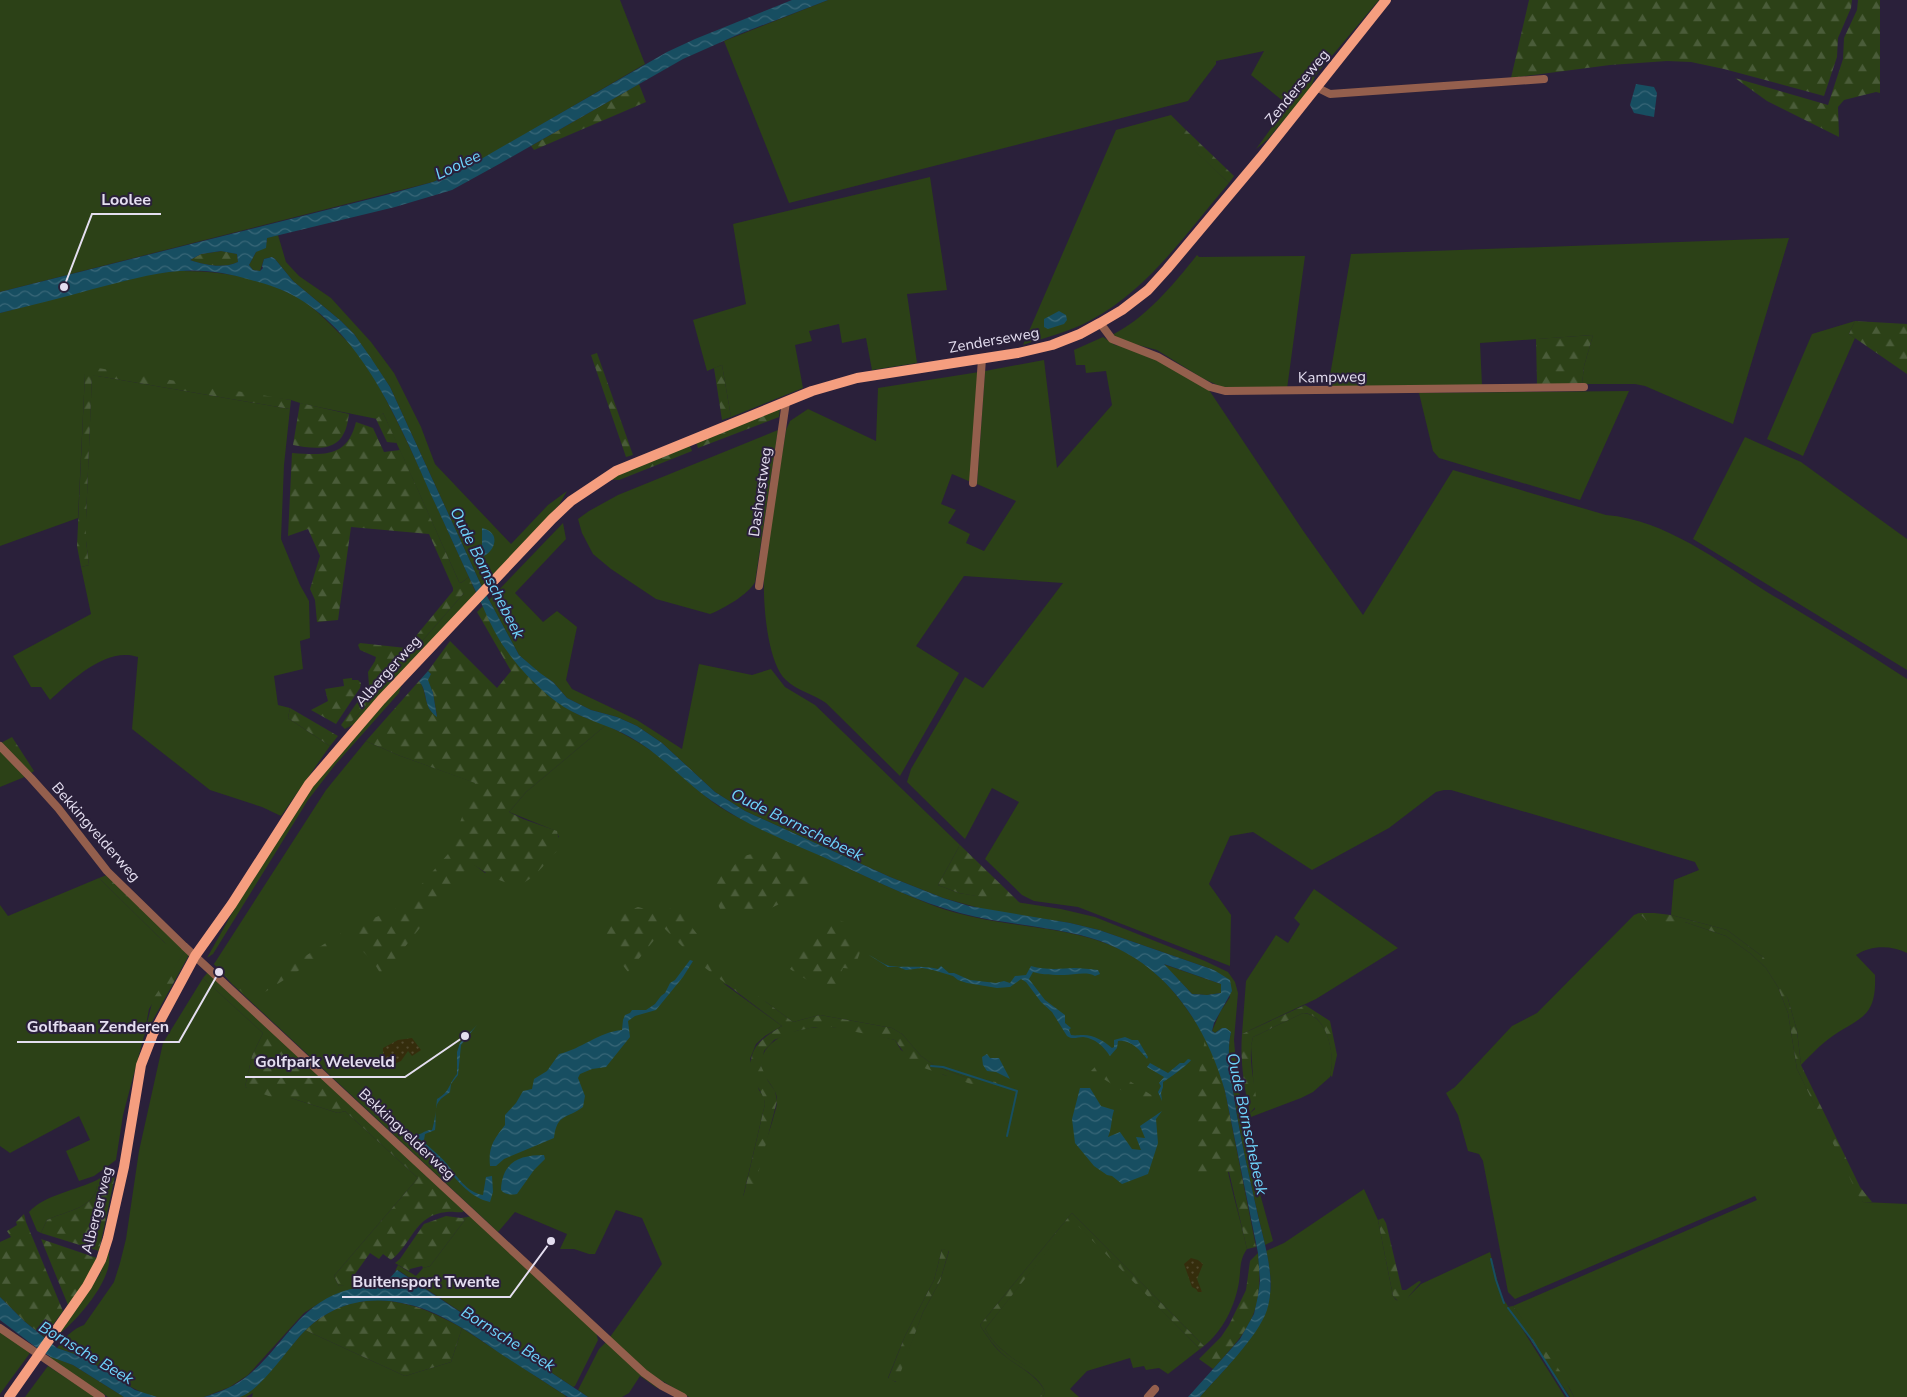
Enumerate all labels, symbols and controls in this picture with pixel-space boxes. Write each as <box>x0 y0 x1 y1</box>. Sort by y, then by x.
street label: Zenderseweg <box>1260 45 1334 129</box>
water label: Loolee <box>432 145 485 185</box>
callout: Loolee <box>92 183 161 214</box>
text: Loolee <box>101 189 151 211</box>
street label: Zenderseweg <box>947 322 1041 358</box>
street label: Kampweg <box>1298 366 1366 388</box>
street label: Dashorstweg <box>744 446 776 538</box>
water label: Oude Bornschebeek <box>444 503 530 643</box>
street label: Albergerweg <box>351 631 425 711</box>
street label: Bekkingvelderweg <box>47 778 145 886</box>
water label: Oude Bornschebeek <box>727 783 868 867</box>
callout: Golfbaan Zenderen <box>17 1011 179 1042</box>
text: Golfbaan Zenderen <box>27 1016 169 1038</box>
callout: Golfpark Weleveld <box>245 1046 405 1077</box>
text: Golfpark Weleveld <box>255 1051 395 1073</box>
water label: Oude Bornschebeek <box>1221 1051 1273 1198</box>
street label: Bekkingvelderweg <box>354 1084 460 1184</box>
street label: Albergerweg <box>77 1164 117 1256</box>
callout: Buitensport Twente <box>342 1266 510 1297</box>
text: Buitensport Twente <box>352 1271 500 1293</box>
water label: Bornsche Beek <box>457 1301 560 1377</box>
water label: Bornsche Beek <box>34 1316 138 1391</box>

